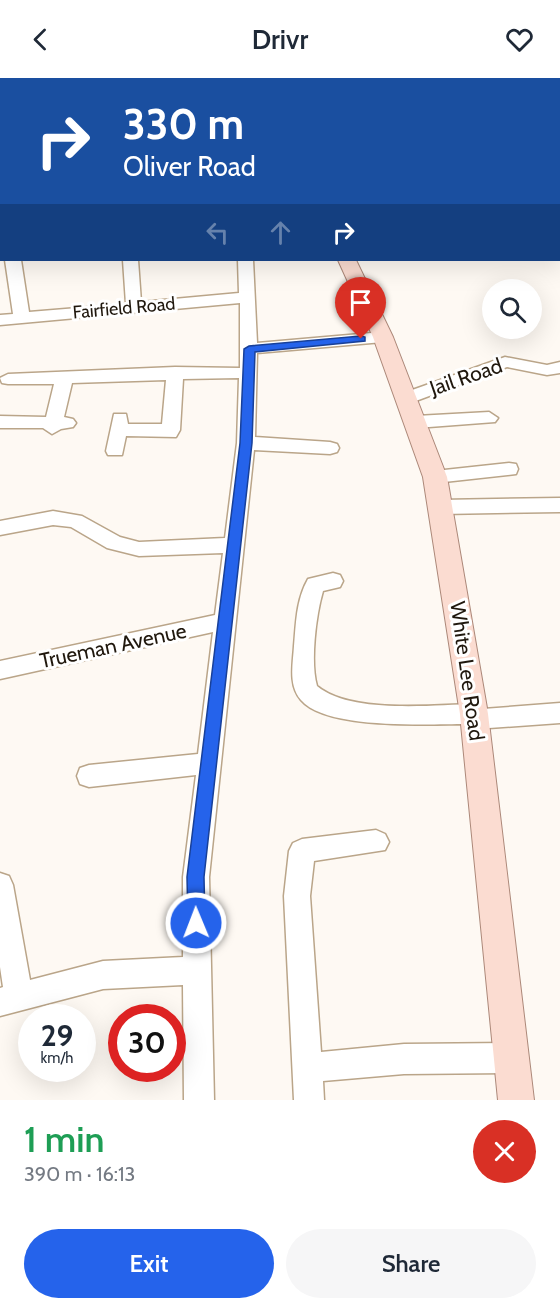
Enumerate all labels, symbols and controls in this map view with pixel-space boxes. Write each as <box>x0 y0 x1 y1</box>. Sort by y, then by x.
icon: back <box>24 23 57 56</box>
text: Drivr <box>252 23 308 56</box>
icon: heart <box>503 23 536 56</box>
text: 330 m <box>123 98 244 150</box>
icon: right <box>24 102 102 180</box>
text: Oliver Road <box>123 150 256 183</box>
icon: left <box>201 216 234 249</box>
icon: ahead <box>264 216 297 249</box>
icon: right <box>327 216 360 249</box>
pin <box>335 277 386 339</box>
map controls <box>482 279 542 339</box>
button: search <box>482 279 542 339</box>
icon: arrive <box>344 286 377 319</box>
street label: Fairfield Road <box>72 293 176 323</box>
street label: Jail Road <box>425 353 505 401</box>
street label: White Lee Road <box>445 600 490 742</box>
street label: Trueman Avenue <box>37 618 189 673</box>
position arrow <box>164 891 228 955</box>
speed limit sign: 30 <box>108 1004 186 1082</box>
text: 29 <box>41 1017 73 1054</box>
text: km/h <box>41 1049 73 1067</box>
text: 1 min <box>24 1117 104 1161</box>
button: close <box>473 1120 536 1183</box>
text: 390 m · 16:13 <box>24 1162 135 1186</box>
button: Exit <box>24 1229 274 1298</box>
button: Share <box>286 1229 536 1298</box>

